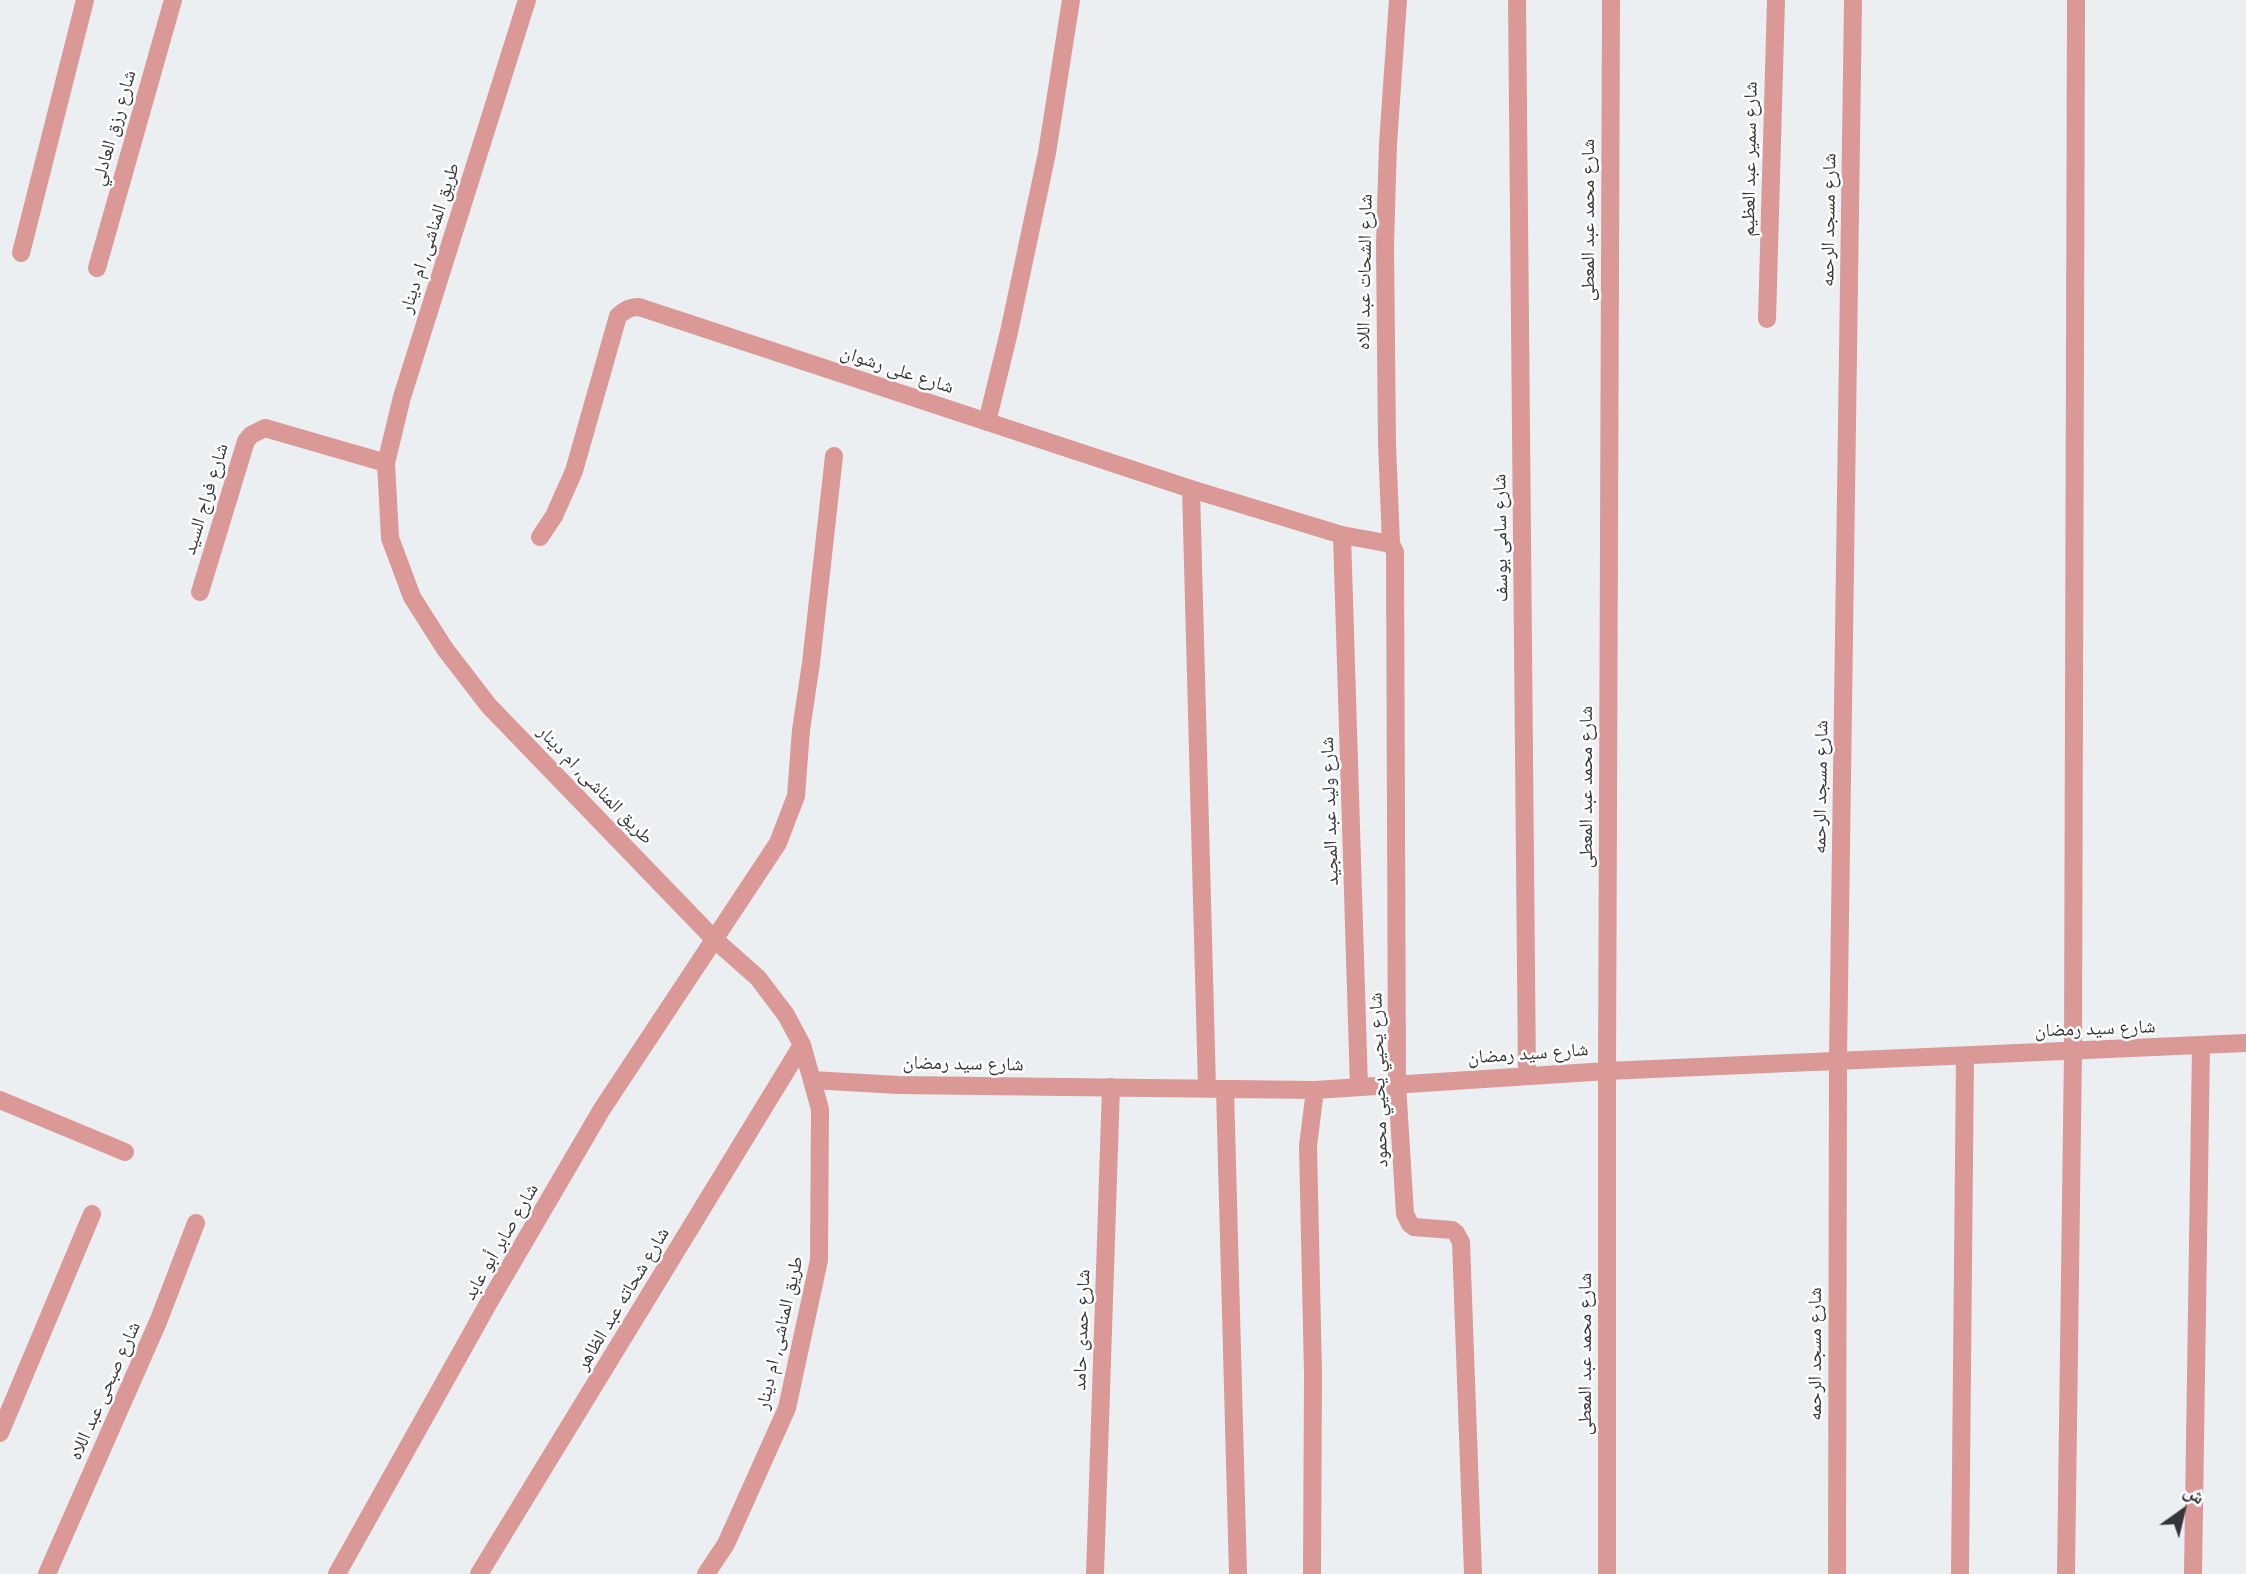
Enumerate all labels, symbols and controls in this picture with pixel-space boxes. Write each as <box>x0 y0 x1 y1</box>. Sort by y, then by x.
street label: شارع رزق العادلي <box>87 68 141 188</box>
street label: شارع سمير عبد العظيم <box>1737 81 1763 237</box>
street label: شارع محمد عبد المعطى <box>1578 139 1600 301</box>
street label: شارع مسجد الرحمه <box>1816 153 1842 287</box>
street label: طريق المناشى, ام دينار <box>395 160 465 316</box>
street label: شارع الشحات عبد اللاه <box>1352 194 1378 350</box>
street label: شارع على رشوان <box>838 341 956 399</box>
street label: شارع فراج السيد <box>178 441 234 557</box>
street label: شارع سامى يوسف <box>1488 474 1514 602</box>
street label: شارع محمد عبد المعطى <box>1576 706 1598 868</box>
street label: شارع مسجد الرحمه <box>1808 720 1834 854</box>
street label: طريق المناشى, ام دينار <box>532 721 658 849</box>
street label: شارع وليد عبد المجيد <box>1316 736 1344 886</box>
street label: شارع يحيي يحيي محمود <box>1365 992 1393 1168</box>
street label: شارع سيد رمضان <box>2034 1015 2156 1043</box>
street label: شارع سيد رمضان <box>1467 1038 1589 1070</box>
street label: شارع سيد رمضان <box>902 1052 1024 1076</box>
street label: شارع صابر أبو عابد <box>458 1180 544 1304</box>
street label: شارع شحاته عبد الظاهر <box>571 1223 675 1375</box>
street label: طريق المناشى, ام دينار <box>751 1254 809 1412</box>
street label: شارع حمدى حامد <box>1068 1269 1096 1391</box>
street label: شارع محمد عبد المعطى <box>1575 1273 1597 1435</box>
street label: شارع مسجد الرحمه <box>1805 1287 1827 1421</box>
street label: شارع صبحى عبد اللاه <box>64 1318 146 1464</box>
north arrow <box>2148 1476 2218 1546</box>
text: ش <box>2179 1477 2210 1510</box>

